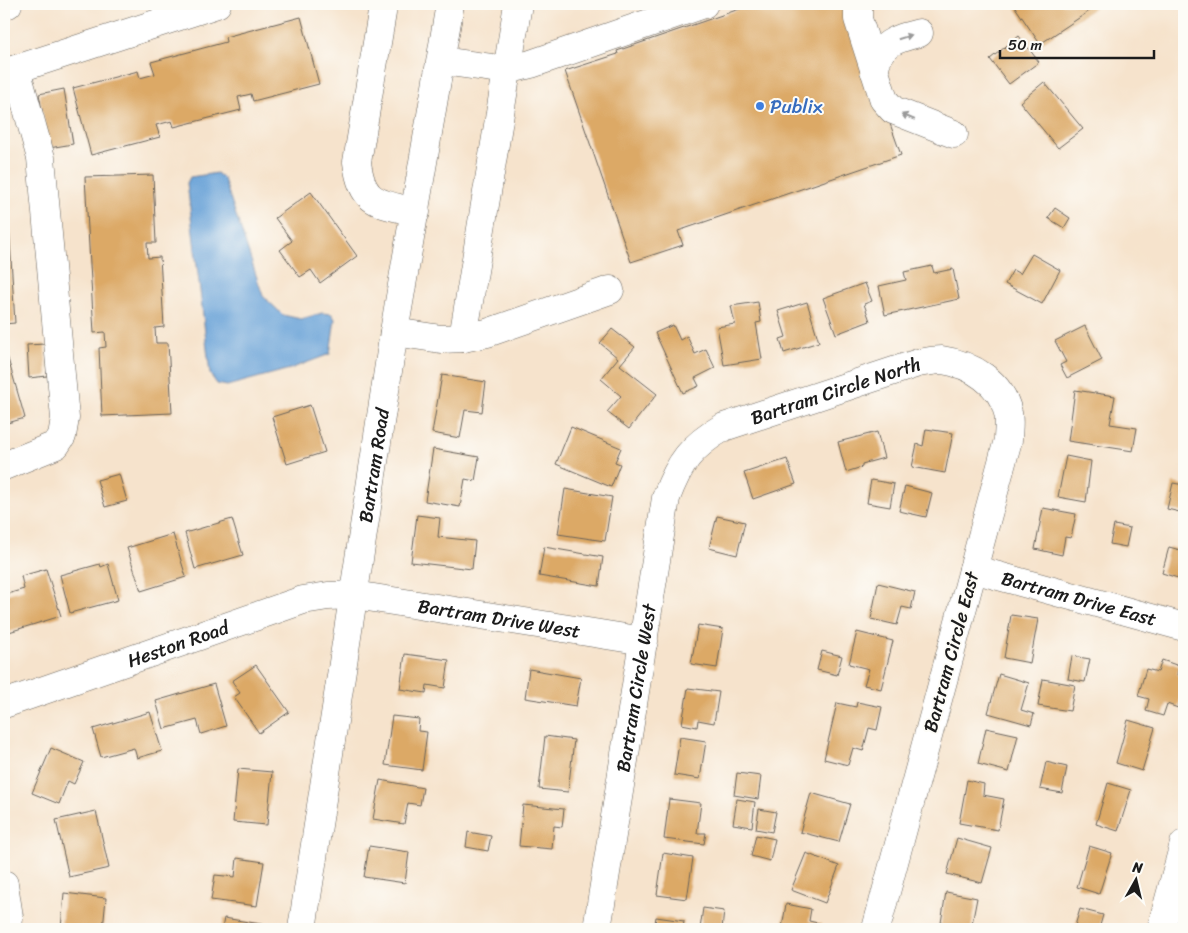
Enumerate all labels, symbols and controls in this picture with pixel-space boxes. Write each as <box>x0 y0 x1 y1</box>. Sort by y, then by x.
scale bar <box>1000 28 1154 60</box>
one-way arrow <box>898 32 913 40</box>
text: 50 m <box>1008 32 1043 58</box>
place label: Publix <box>770 90 823 123</box>
marker: Publix <box>754 100 766 112</box>
one-way arrow <box>901 112 915 120</box>
street label: Bartram Circle North <box>746 347 925 434</box>
street label: Bartram Road <box>348 405 399 525</box>
street label: Bartram Drive East <box>998 561 1160 635</box>
street label: Bartram Circle East <box>914 567 989 736</box>
street label: Bartram Drive West <box>416 589 583 647</box>
street label: Bartram Circle West <box>606 600 666 775</box>
street label: Heston Road <box>122 610 235 677</box>
text: N <box>1130 854 1145 881</box>
north arrow <box>1110 856 1160 906</box>

